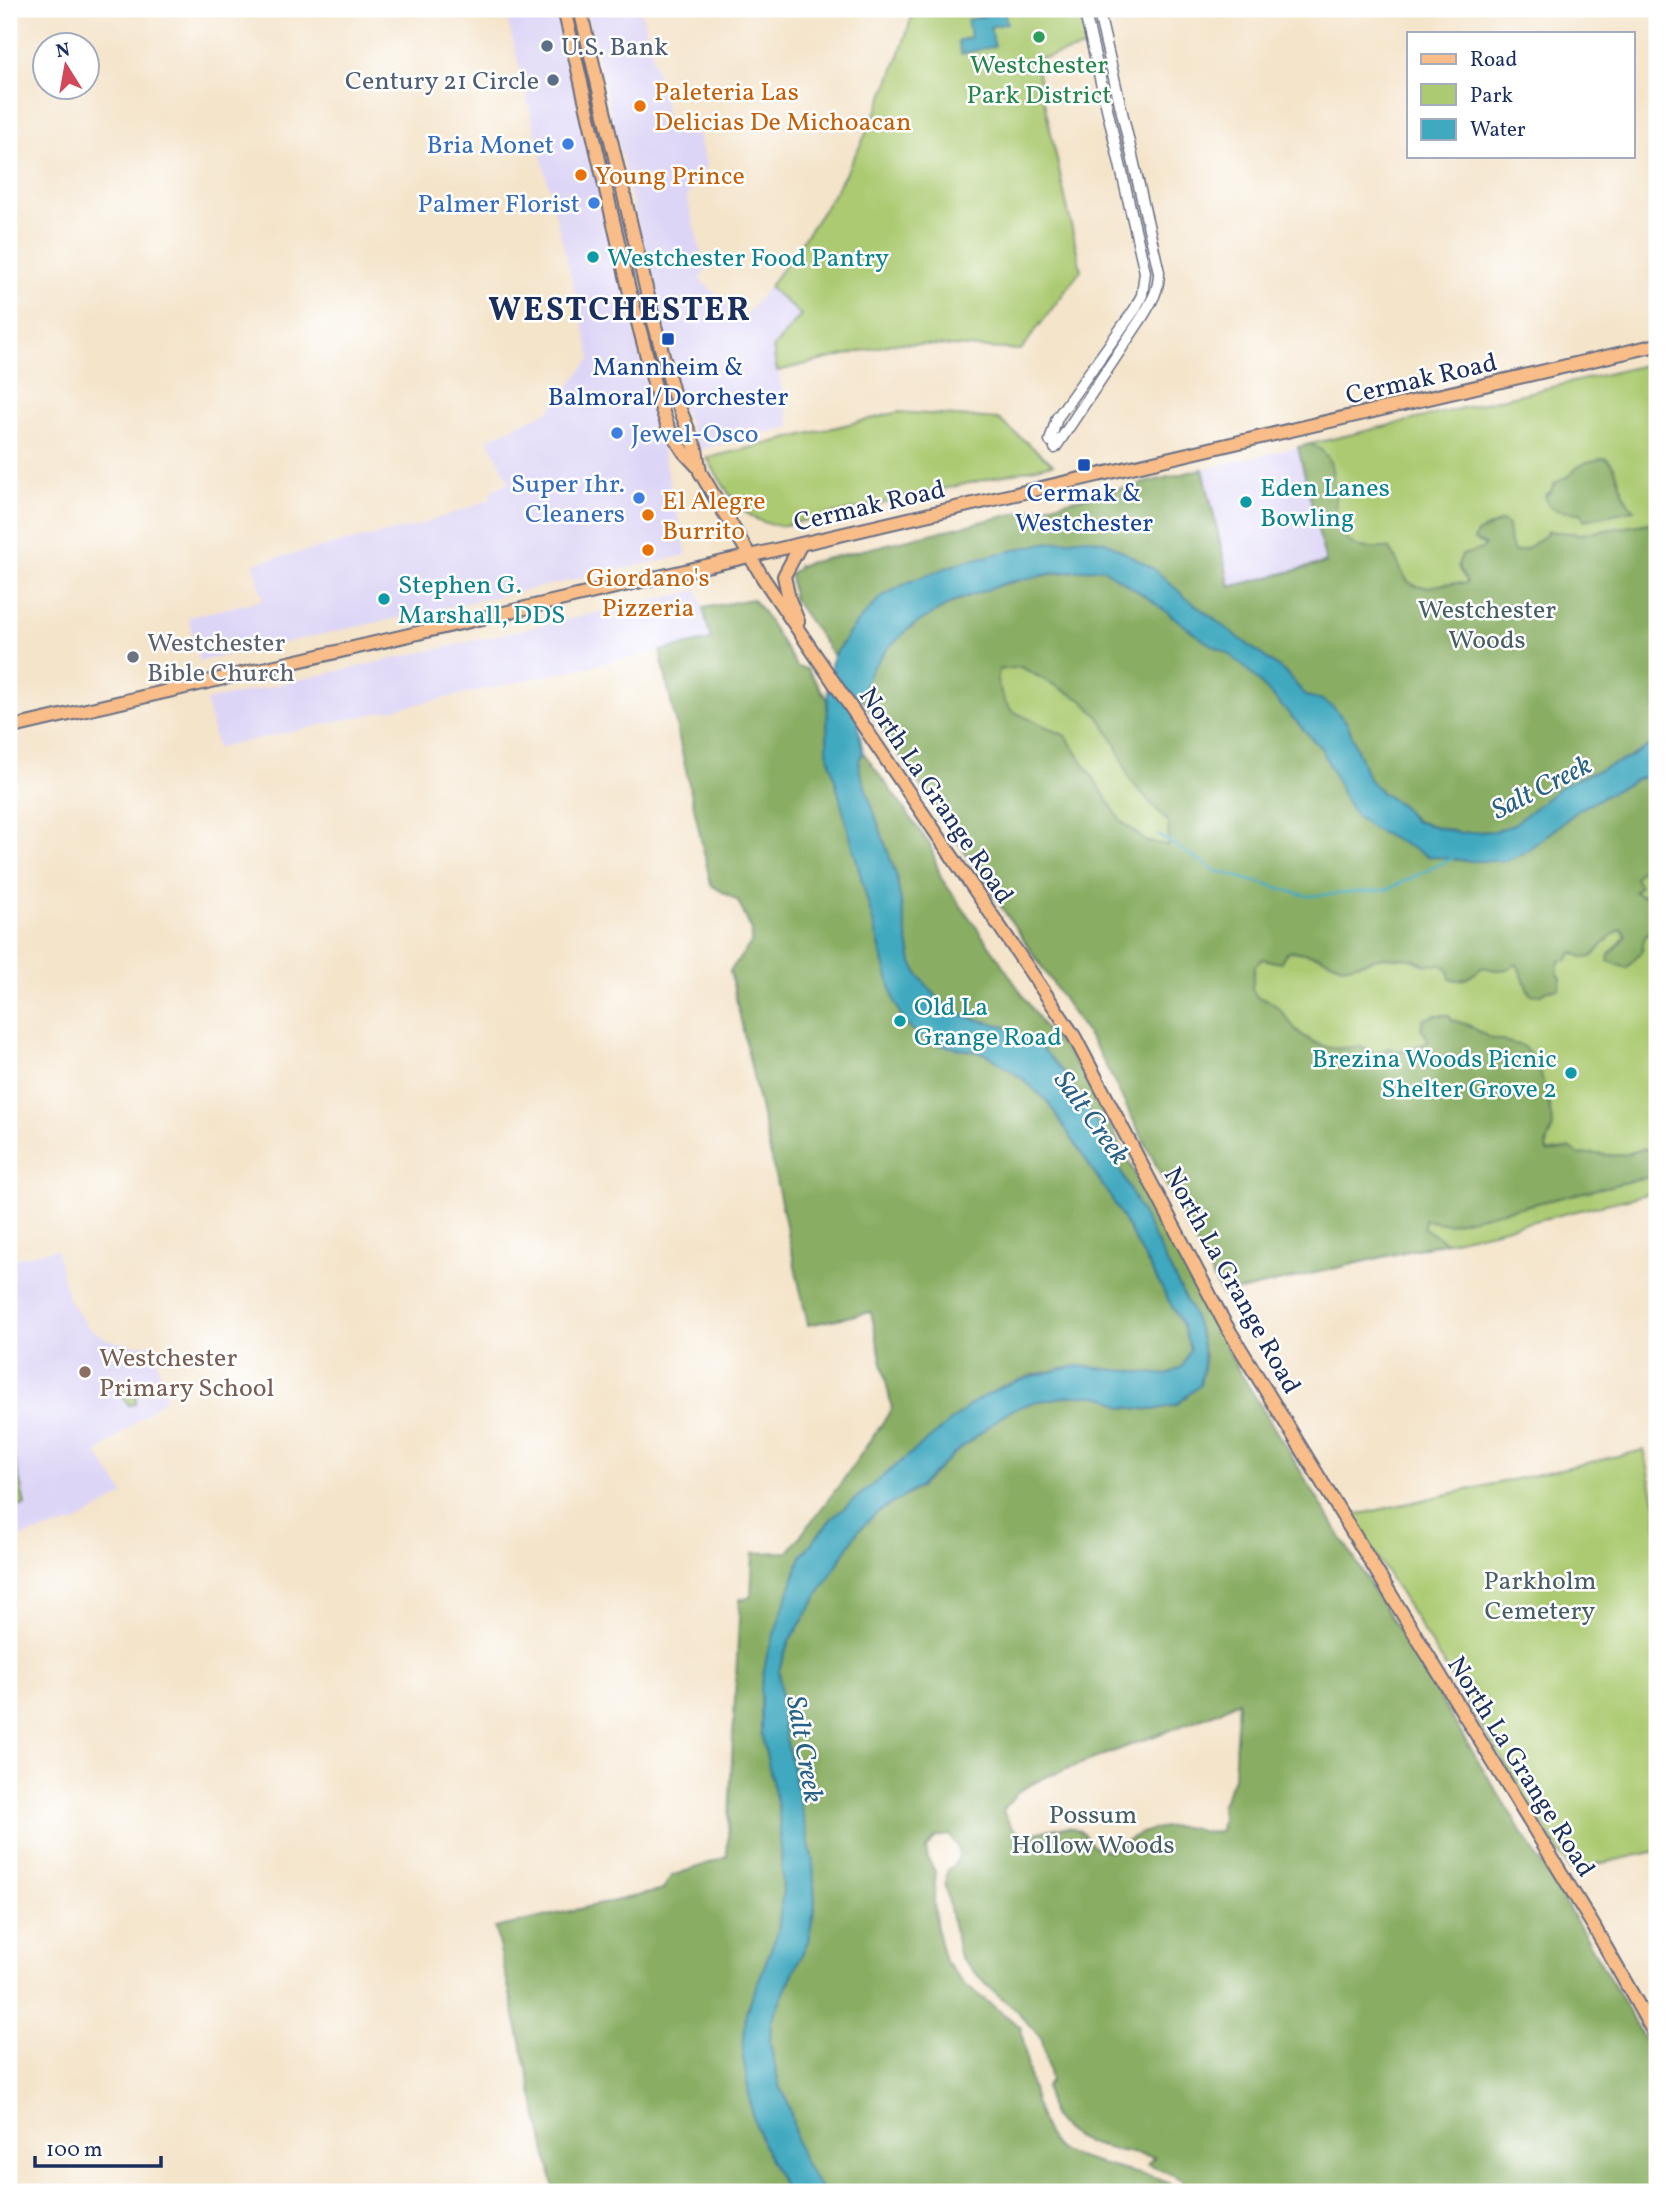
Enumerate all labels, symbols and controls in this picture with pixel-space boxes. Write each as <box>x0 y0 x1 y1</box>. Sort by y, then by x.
marker: Westchester Park District <box>1031 29 1047 45</box>
place label: U.S. Bank <box>561 30 668 66</box>
north arrow <box>32 32 102 102</box>
legend <box>1407 32 1634 158</box>
text: N <box>54 37 73 65</box>
marker: U.S. Bank <box>539 38 555 54</box>
text: Road <box>1470 46 1517 75</box>
place label: Westchester Park District <box>967 48 1111 114</box>
place label: Century 21 Circle <box>345 64 539 100</box>
marker: Century 21 Circle <box>545 72 561 88</box>
place label: Paleteria Las Delicias De Michoacan <box>654 75 912 141</box>
text: Park <box>1470 82 1513 111</box>
marker: Paleteria Las Delicias De Michoacan <box>632 98 648 114</box>
text: Water <box>1470 116 1526 145</box>
place label: Bria Monet <box>426 128 554 164</box>
marker: Bria Monet <box>560 136 576 152</box>
place label: Young Prince <box>595 159 745 195</box>
marker: Young Prince <box>573 167 589 183</box>
place label: Palmer Florist <box>418 187 580 223</box>
marker: Palmer Florist <box>586 195 602 211</box>
place label: Westchester Food Pantry <box>607 241 889 277</box>
marker: Westchester Food Pantry <box>585 249 601 265</box>
district label: WESTCHESTER <box>488 289 752 335</box>
marker: Mannheim & Balmoral/Dorchester <box>660 331 676 347</box>
street label: Cermak Road <box>1342 345 1501 415</box>
place label: Mannheim & Balmoral/Dorchester <box>548 350 788 416</box>
place label: Jewel-Osco <box>631 417 759 453</box>
marker: Jewel-Osco <box>609 425 625 441</box>
marker: Cermak & Westchester <box>1076 457 1092 473</box>
place label: Super 1hr. Cleaners <box>511 467 625 533</box>
place label: Eden Lanes Bowling <box>1260 471 1390 537</box>
street label: Cermak Road <box>790 472 949 542</box>
place label: Cermak & Westchester <box>1015 476 1153 542</box>
place label: El Alegre Burrito <box>662 484 766 550</box>
marker: Super 1hr. Cleaners <box>631 490 647 506</box>
marker: Eden Lanes Bowling <box>1238 494 1254 510</box>
marker: El Alegre Burrito <box>640 507 656 523</box>
marker: Giordano's Pizzeria <box>640 542 656 558</box>
place label: Giordano's Pizzeria <box>586 561 710 627</box>
place label: Stephen G. Marshall, DDS <box>398 568 565 634</box>
marker: Stephen G. Marshall, DDS <box>376 591 392 607</box>
park label: Westchester Woods <box>1418 593 1556 659</box>
place label: Westchester Bible Church <box>147 626 295 692</box>
marker: Westchester Bible Church <box>125 649 141 665</box>
street label: North La Grange Road <box>849 681 1021 912</box>
water label: Salt Creek <box>1485 746 1599 830</box>
place label: Old La Grange Road <box>914 990 1062 1056</box>
marker: Old La Grange Road <box>892 1013 908 1029</box>
place label: Brezina Woods Picnic Shelter Grove 2 <box>1312 1042 1557 1108</box>
water label: Salt Creek <box>1043 1063 1139 1174</box>
marker: Brezina Woods Picnic Shelter Grove 2 <box>1563 1065 1579 1081</box>
street label: North La Grange Road <box>1154 1161 1309 1401</box>
place label: Westchester Primary School <box>99 1341 274 1407</box>
marker: Westchester Primary School <box>77 1364 93 1380</box>
park label: Parkholm Cemetery <box>1484 1564 1596 1630</box>
street label: North La Grange Road <box>1438 1650 1603 1884</box>
water label: Salt Creek <box>775 1693 832 1806</box>
park label: Possum Hollow Woods <box>1011 1798 1175 1864</box>
scale bar <box>35 2124 161 2168</box>
text: 100 m <box>46 2136 103 2165</box>

